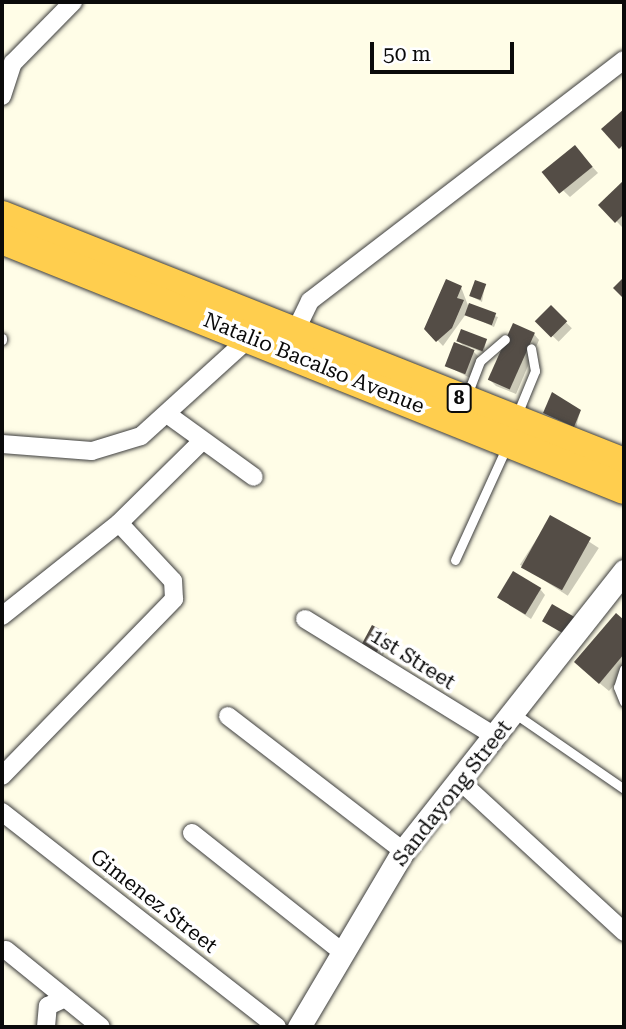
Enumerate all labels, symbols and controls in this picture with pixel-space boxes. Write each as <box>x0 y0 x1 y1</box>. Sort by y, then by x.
scale bar <box>374 28 518 72</box>
text: 50 m <box>383 42 431 66</box>
street label: Natalio Bacalso Avenue <box>200 307 428 419</box>
road number: 8 <box>445 382 473 414</box>
street label: 1st Street <box>366 623 460 695</box>
street label: Sandayong Street <box>387 715 517 871</box>
street label: Gimenez Street <box>86 844 222 958</box>

